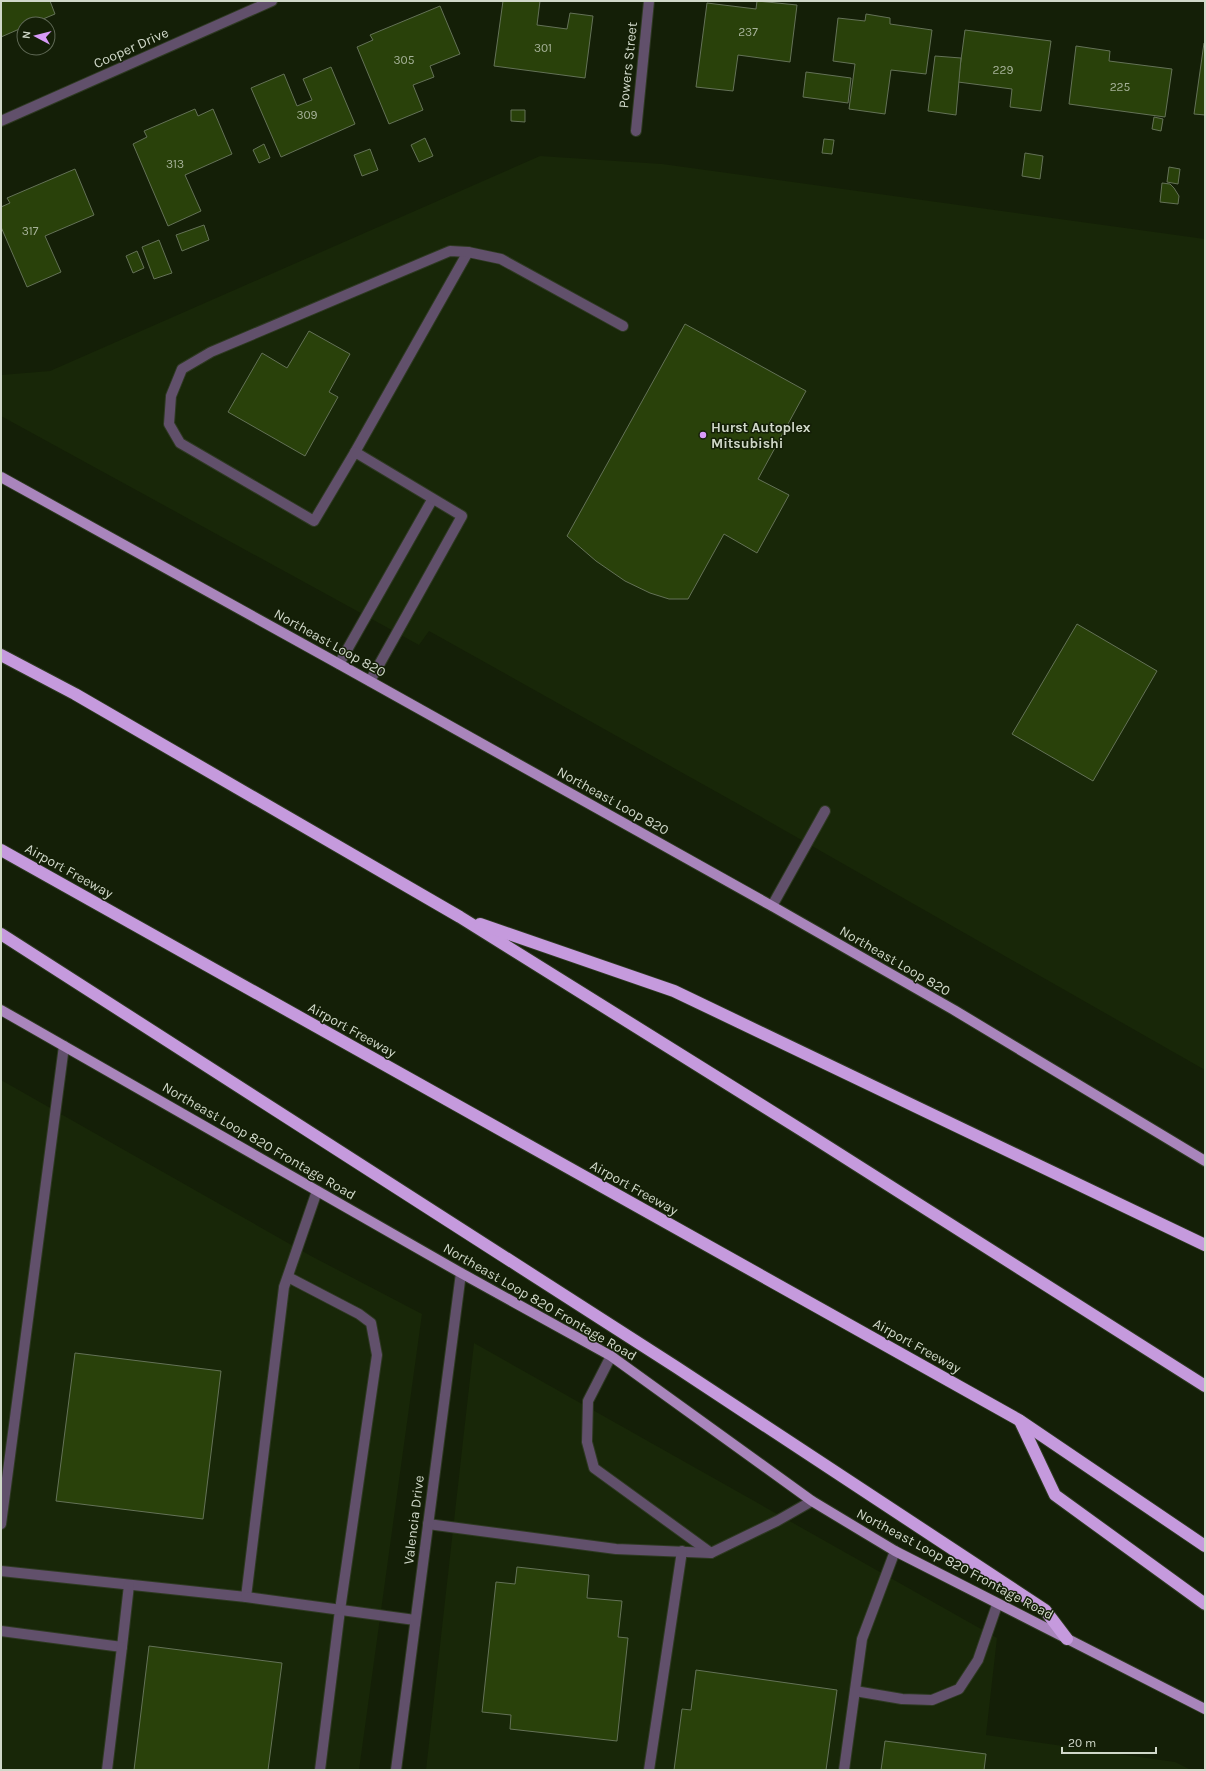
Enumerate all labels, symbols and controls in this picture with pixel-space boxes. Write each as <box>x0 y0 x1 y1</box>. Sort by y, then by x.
north arrow <box>16 16 56 56</box>
street label: Powers Street <box>615 21 641 109</box>
street label: Cooper Drive <box>91 24 171 72</box>
house number: 237 <box>738 25 758 39</box>
text: N <box>20 30 34 40</box>
house number: 301 <box>534 41 552 55</box>
house number: 305 <box>394 53 415 67</box>
house number: 229 <box>993 63 1013 77</box>
house number: 225 <box>1110 80 1131 94</box>
house number: 309 <box>296 108 318 122</box>
house number: 313 <box>166 157 184 171</box>
house number: 317 <box>22 224 39 238</box>
place label: Hurst Autoplex Mitsubishi <box>711 419 811 452</box>
marker: Hurst Autoplex Mitsubishi <box>698 430 708 440</box>
street label: Northeast Loop 820 <box>271 605 389 681</box>
street label: Northeast Loop 820 <box>554 763 672 839</box>
street label: Airport Freeway <box>22 840 116 902</box>
street label: Northeast Loop 820 <box>837 922 953 1000</box>
street label: Airport Freeway <box>305 999 399 1061</box>
street label: Northeast Loop 820 Frontage Road <box>159 1078 359 1204</box>
street label: Airport Freeway <box>587 1157 681 1219</box>
street label: Northeast Loop 820 Frontage Road <box>440 1239 640 1365</box>
street label: Airport Freeway <box>870 1315 964 1377</box>
street label: Valencia Drive <box>400 1474 428 1566</box>
street label: Northeast Loop 820 Frontage Road <box>854 1505 1056 1623</box>
scale bar <box>1062 1729 1156 1755</box>
text: 20 m <box>1068 1736 1096 1750</box>

